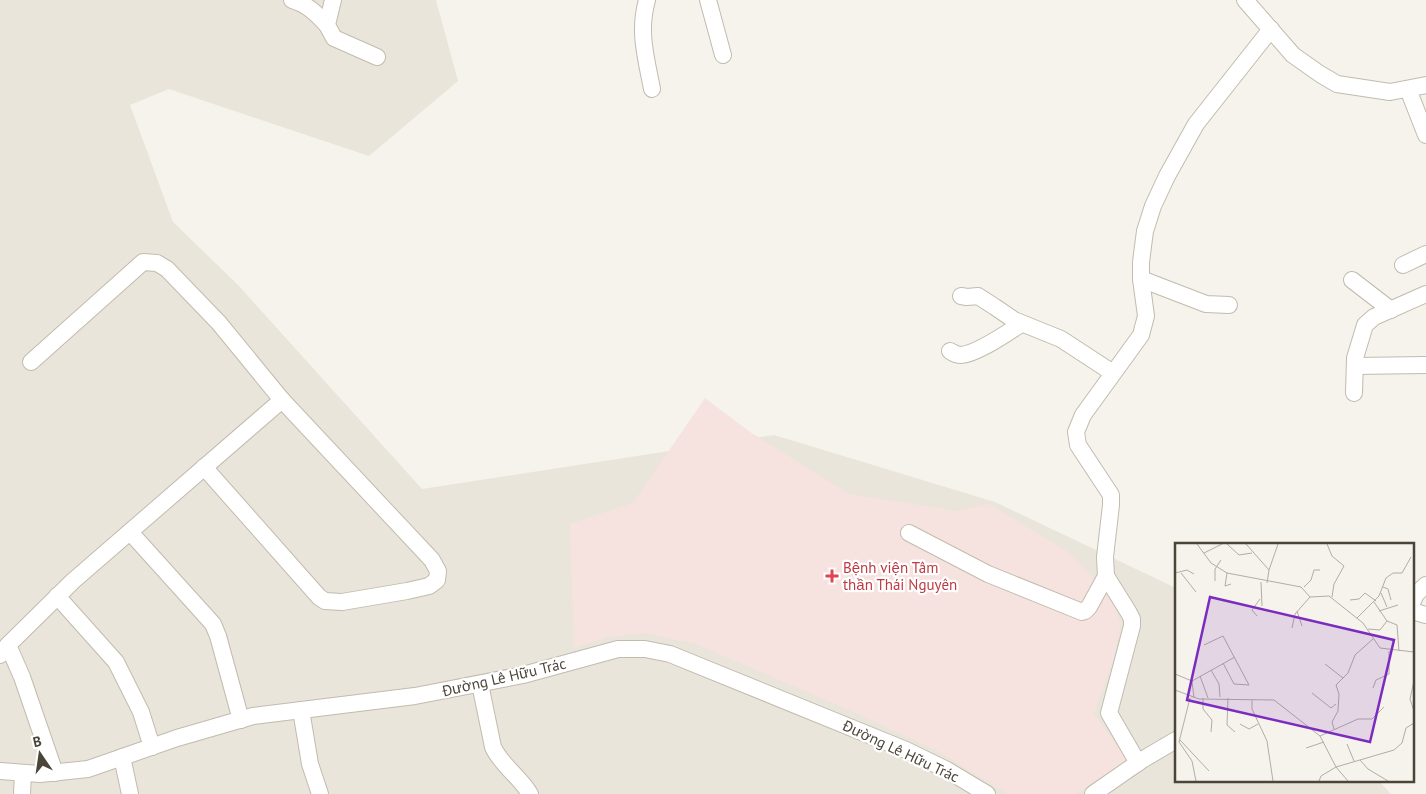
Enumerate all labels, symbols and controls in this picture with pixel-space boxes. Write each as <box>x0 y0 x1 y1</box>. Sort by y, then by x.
inset map <box>1175 543 1414 782</box>
place label: Bệnh viện Tâm thần Thái Nguyên <box>843 558 957 594</box>
marker: Bệnh viện Tâm thần Thái Nguyên <box>825 569 839 583</box>
street label: Đường Lê Hữu Trác <box>439 653 568 701</box>
street label: Đường Lê Hữu Trác <box>839 715 962 786</box>
north arrow <box>15 729 65 779</box>
text: B <box>31 732 43 751</box>

